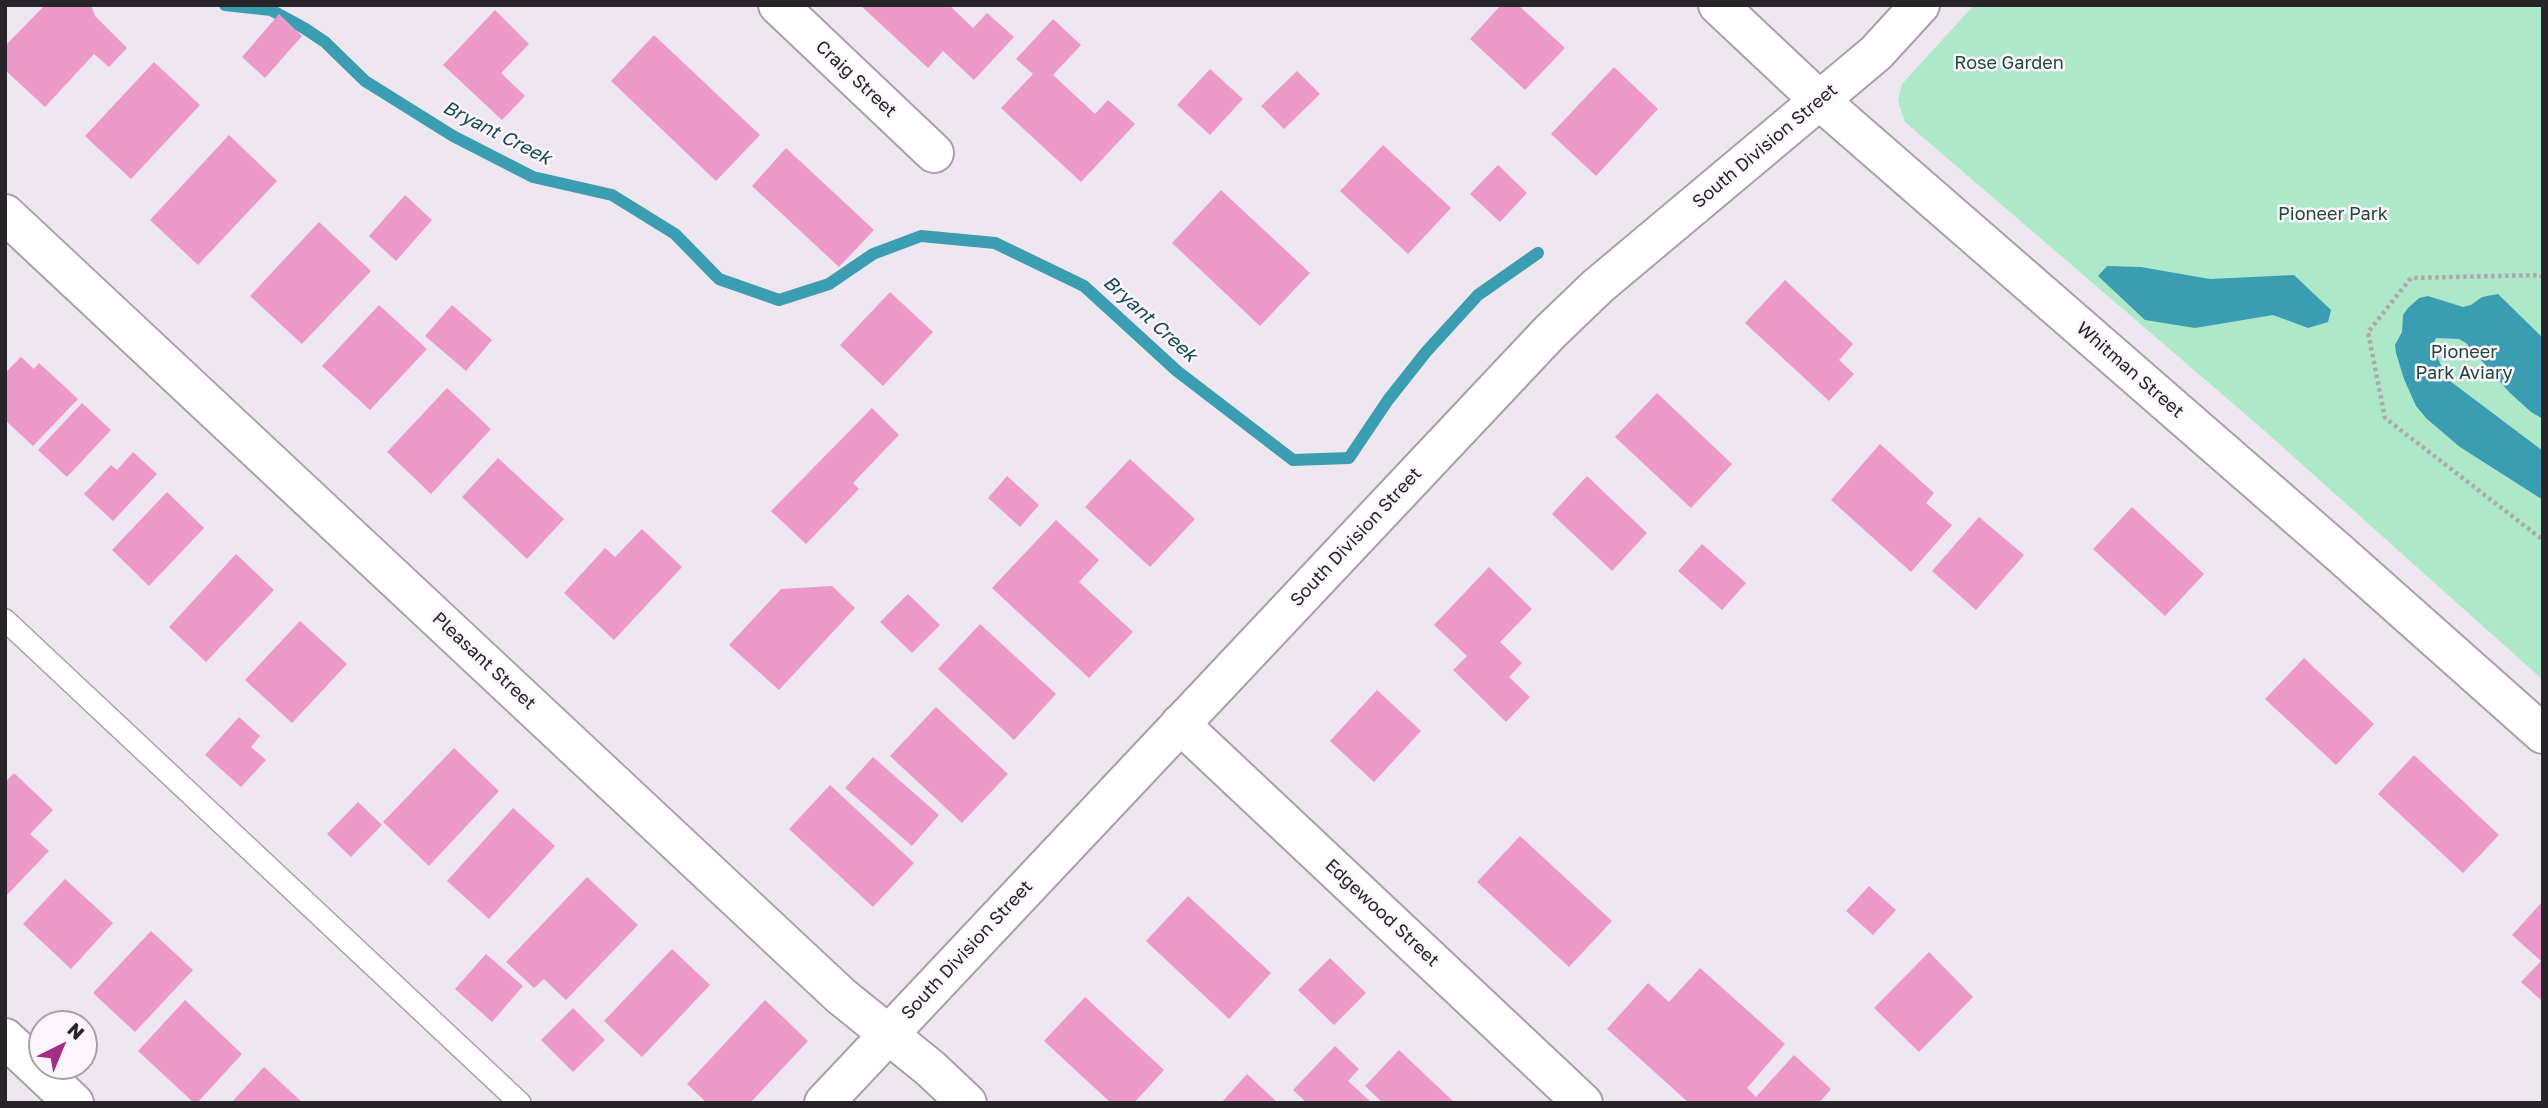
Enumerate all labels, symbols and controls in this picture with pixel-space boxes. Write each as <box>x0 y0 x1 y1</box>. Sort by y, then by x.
street label: Craig Street <box>811 36 901 122</box>
park label: Rose Garden <box>1954 52 2064 74</box>
street label: South Division Street <box>1688 79 1842 213</box>
water label: Bryant Creek <box>439 96 555 170</box>
park label: Pioneer Park <box>2278 203 2388 225</box>
water label: Bryant Creek <box>1098 271 1202 367</box>
street label: Whitman Street <box>2072 317 2188 423</box>
park label: Pioneer Park Aviary <box>2415 341 2513 384</box>
street label: South Division Street <box>1286 463 1426 611</box>
street label: Pleasant Street <box>428 608 540 714</box>
street label: Edgewood Street <box>1320 855 1444 971</box>
street label: South Division Street <box>897 876 1037 1024</box>
north arrow <box>28 1010 98 1080</box>
text: N <box>63 1017 89 1044</box>

